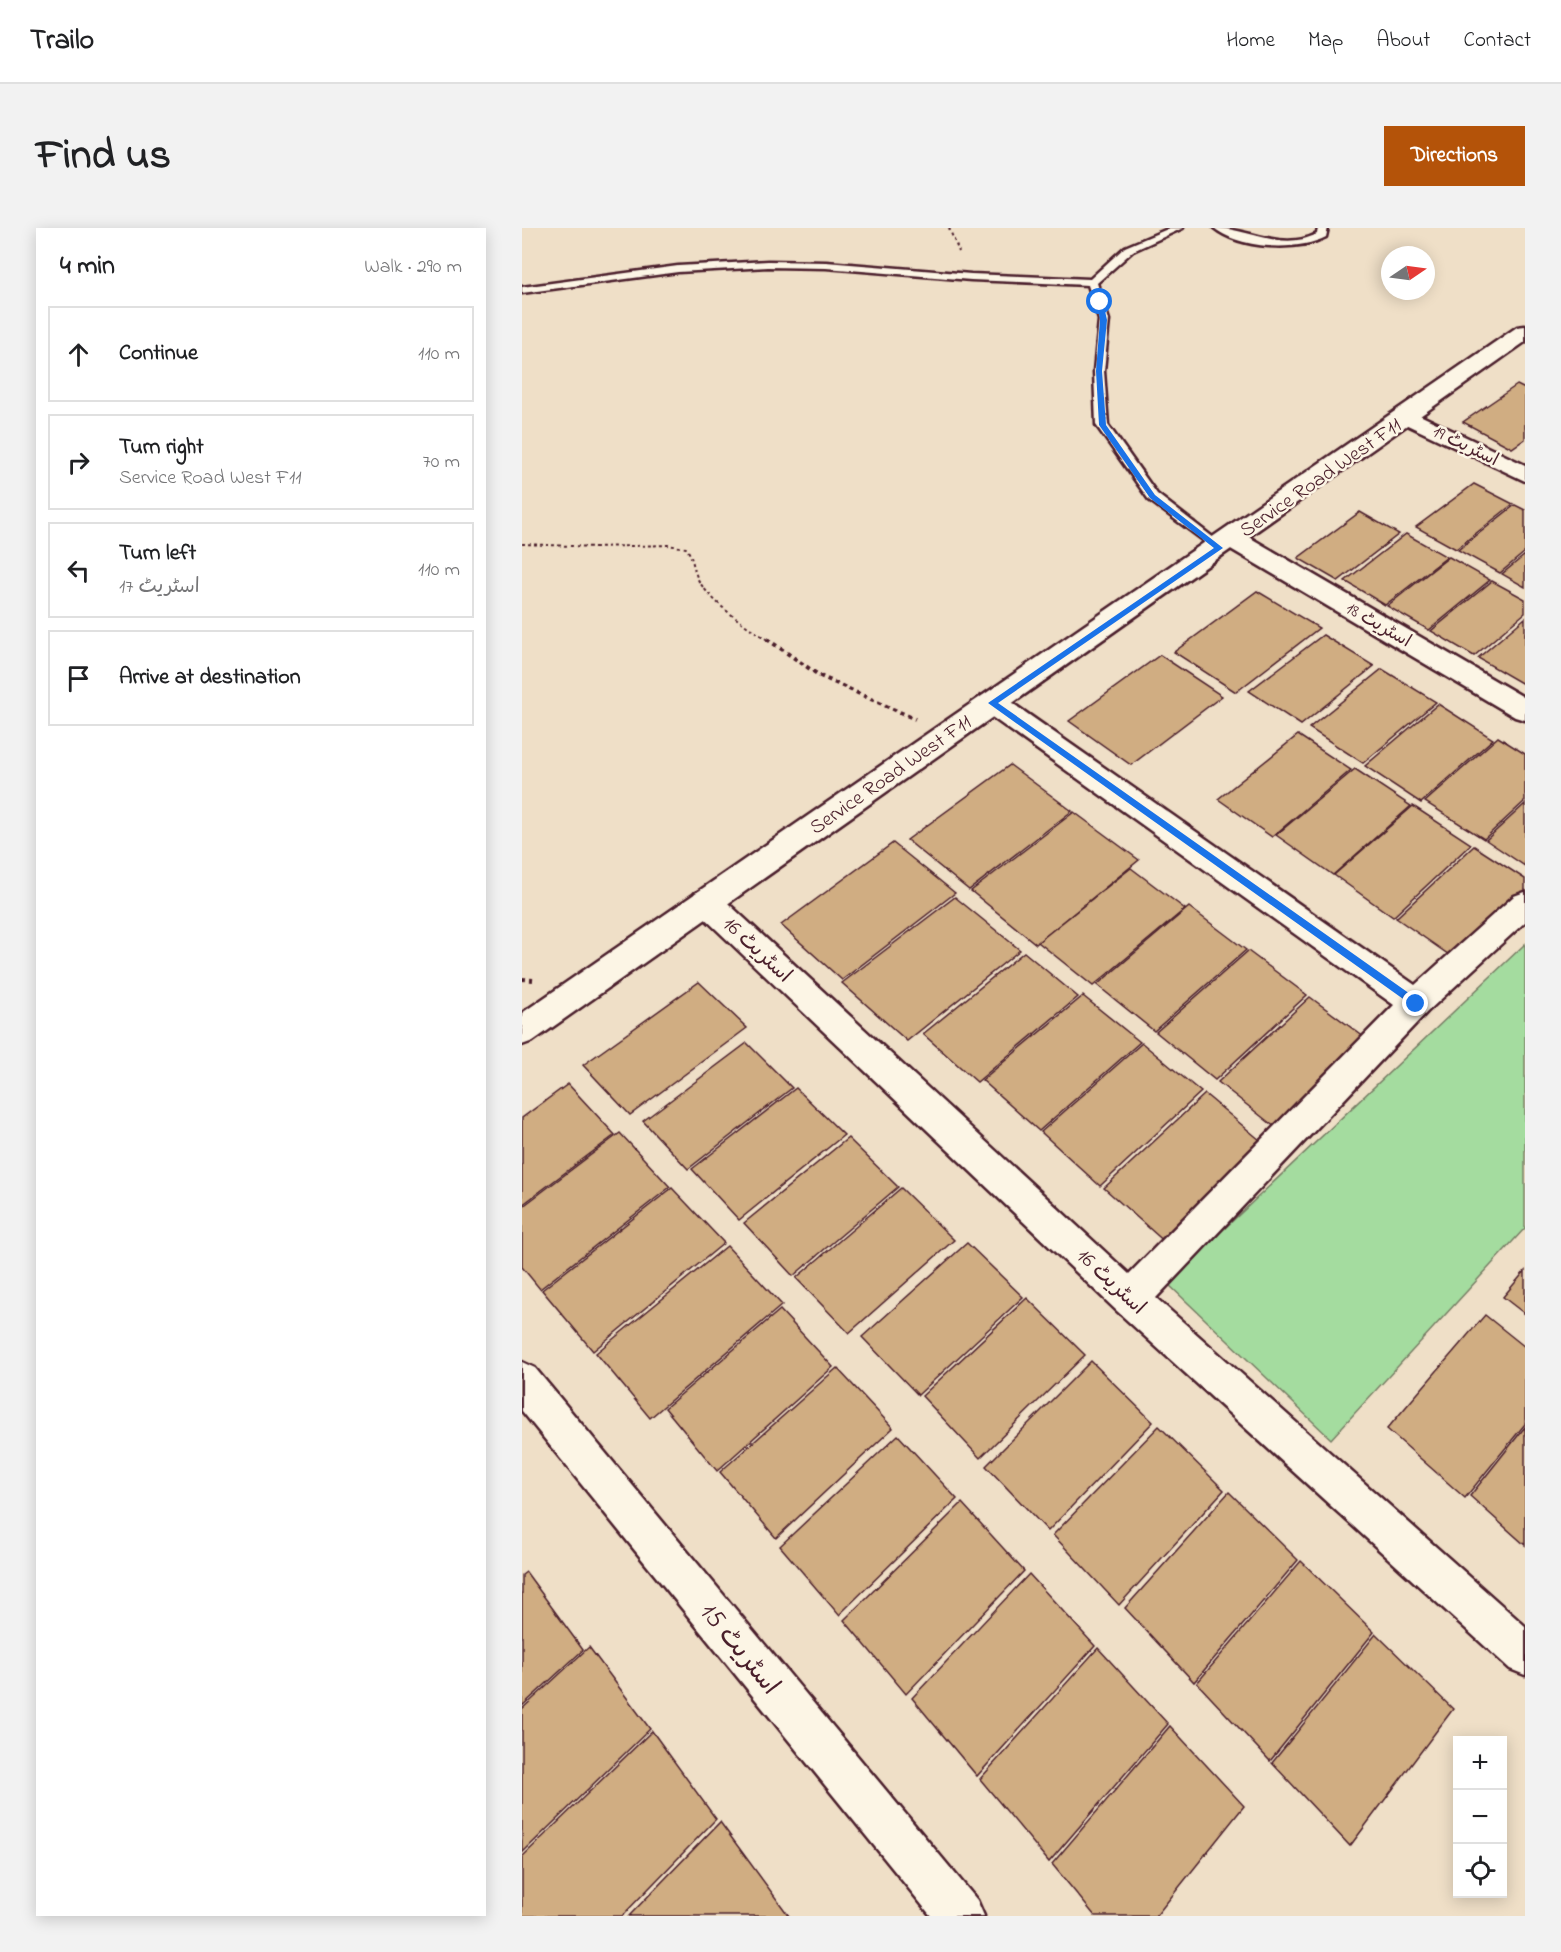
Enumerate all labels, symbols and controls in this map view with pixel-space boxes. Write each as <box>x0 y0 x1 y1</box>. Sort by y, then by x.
text: Trailo <box>30 21 94 62</box>
text: Home <box>1226 26 1275 56</box>
text: Map <box>1308 26 1343 56</box>
text: About <box>1376 26 1430 56</box>
text: Contact <box>1463 26 1531 56</box>
text: Find us <box>36 126 171 187</box>
button: Directions <box>1384 126 1525 186</box>
north arrow <box>1381 246 1435 300</box>
text: 4 min <box>60 248 115 286</box>
text: Walk · 290 m <box>364 253 462 282</box>
route start <box>1086 288 1112 314</box>
icon: ahead <box>62 338 95 371</box>
text: Continue <box>119 338 198 370</box>
text: 110 m <box>418 340 460 369</box>
street label: Service Road West F11 <box>1234 411 1409 546</box>
street label: اسٹریٹ 19 <box>1428 420 1503 474</box>
text: Turn right <box>119 432 204 464</box>
icon: right <box>62 446 95 479</box>
text: 70 m <box>423 448 460 477</box>
text: Service Road West F11 <box>119 464 302 493</box>
text: Turn left <box>119 538 196 570</box>
icon: left <box>62 554 95 587</box>
text: 110 m <box>418 556 460 585</box>
text: اسٹریٹ 17 <box>119 573 200 602</box>
street label: اسٹریٹ 18 <box>1340 596 1416 655</box>
icon: arrive <box>62 662 95 695</box>
text: Arrive at destination <box>119 662 301 694</box>
street label: Service Road West F11 <box>804 708 979 843</box>
street label: اسٹریٹ 16 <box>715 910 798 991</box>
route end <box>1402 990 1428 1016</box>
street label: اسٹریٹ 16 <box>1069 1242 1152 1323</box>
street label: اسٹریٹ 15 <box>690 1596 788 1704</box>
map controls <box>1453 1736 1507 1898</box>
button: + <box>1453 1736 1507 1790</box>
button: − <box>1453 1790 1507 1844</box>
button: locate <box>1453 1844 1507 1898</box>

